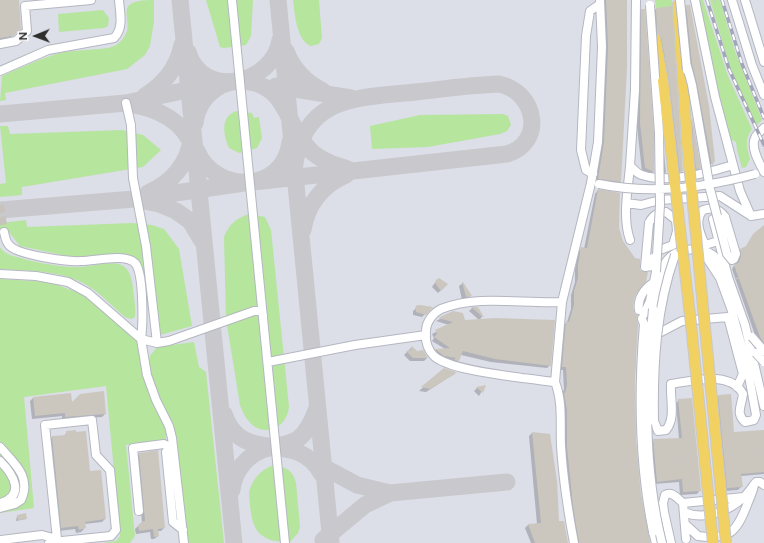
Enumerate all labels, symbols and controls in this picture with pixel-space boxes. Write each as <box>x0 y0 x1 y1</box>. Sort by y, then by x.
north arrow <box>16 16 56 56</box>
text: N <box>17 32 30 41</box>

